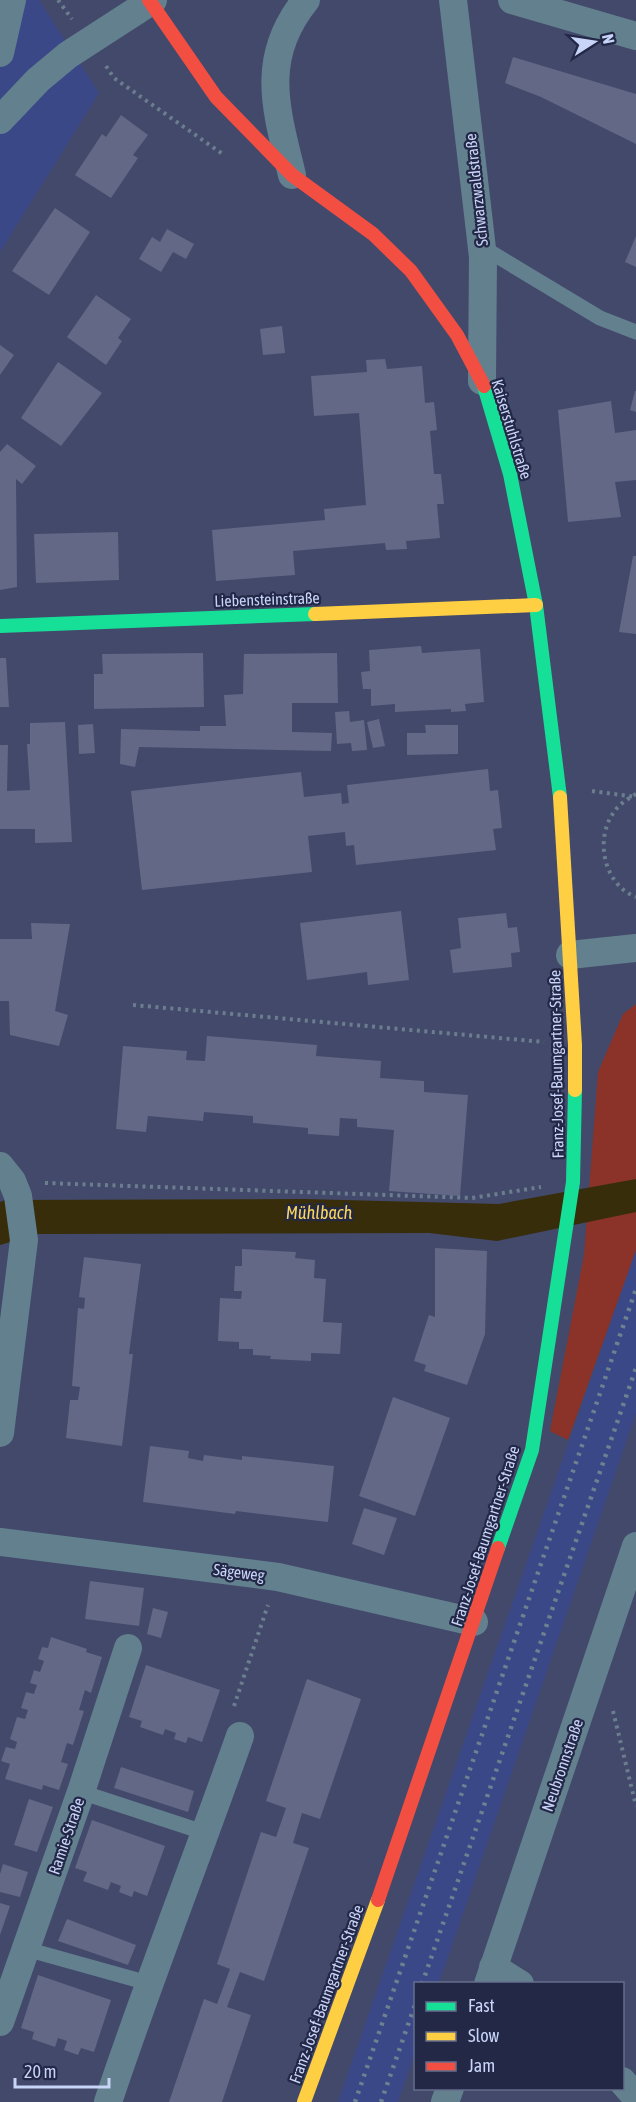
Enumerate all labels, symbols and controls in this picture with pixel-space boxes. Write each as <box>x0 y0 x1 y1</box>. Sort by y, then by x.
north arrow <box>564 12 624 72</box>
text: N <box>599 32 618 45</box>
street label: Schwarzwaldstraße <box>461 133 491 247</box>
street label: Kaiserstuhlstraße <box>488 377 536 481</box>
street label: Liebensteinstraße <box>214 588 320 610</box>
street label: Franz-Josef-Baumgartner-Straße <box>545 970 568 1158</box>
water label: Mühlbach <box>286 1202 353 1223</box>
street label: Franz-Josef-Baumgartner-Straße <box>447 1444 524 1629</box>
street label: Sägeweg <box>212 1560 266 1585</box>
street label: Neubronnstraße <box>538 1716 586 1814</box>
street label: Ramie-Straße <box>44 1795 88 1877</box>
street label: Franz-Josef-Baumgartner-Straße <box>285 1902 368 2086</box>
legend <box>414 1982 624 2090</box>
text: Fast <box>468 1995 495 2016</box>
text: Slow <box>468 2025 499 2046</box>
scale bar <box>15 2051 110 2089</box>
text: Jam <box>468 2055 495 2076</box>
text: 20 m <box>24 2061 56 2082</box>

